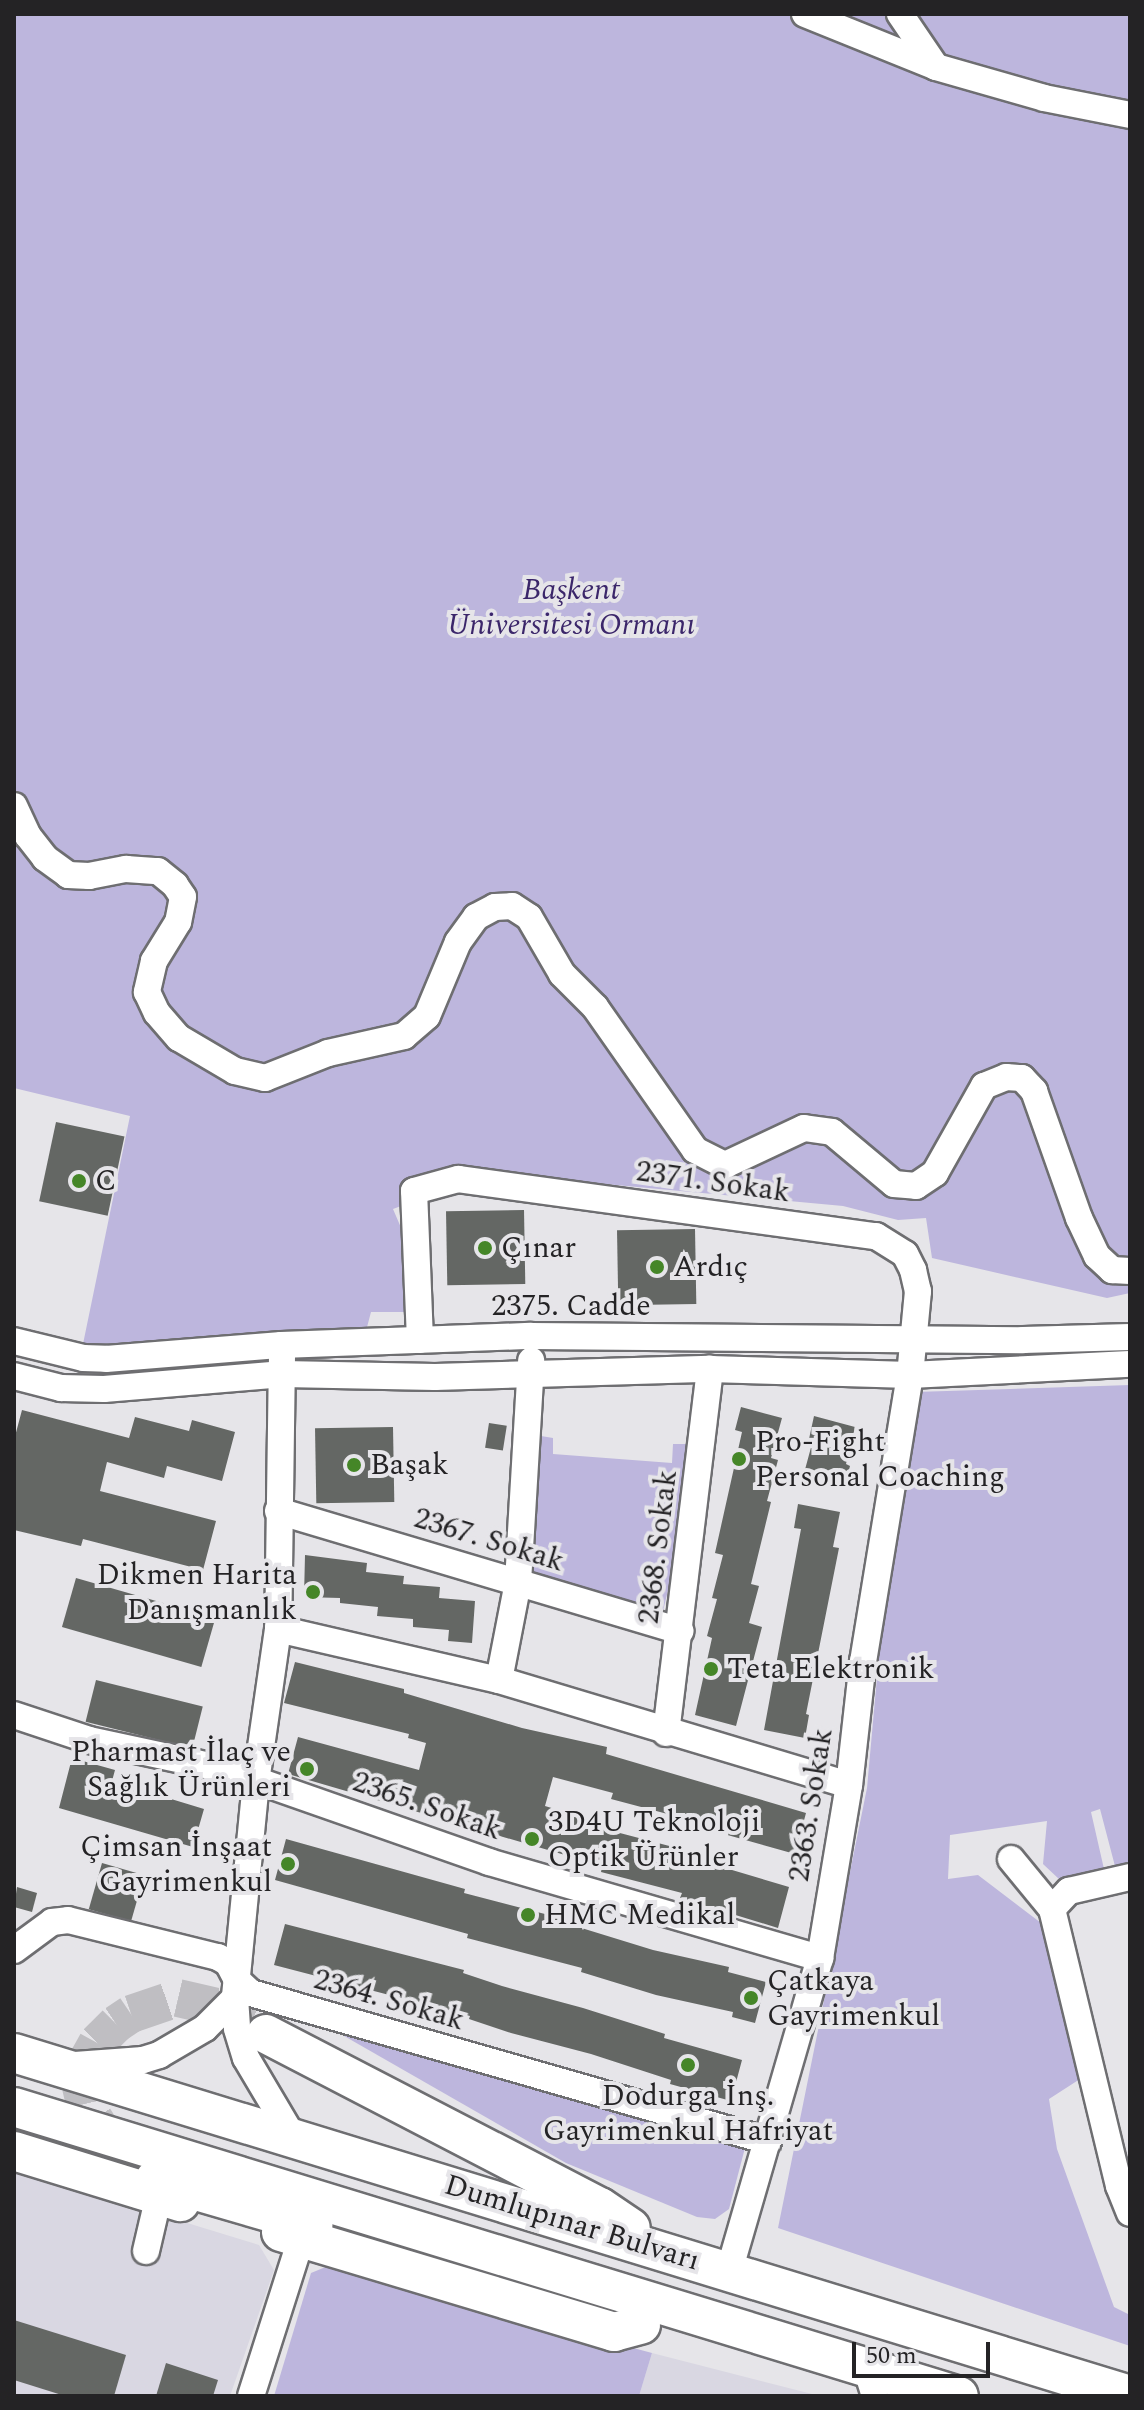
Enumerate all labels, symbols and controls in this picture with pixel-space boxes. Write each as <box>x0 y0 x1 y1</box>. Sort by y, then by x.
park label: Başkent Üniversitesi Ormanı <box>447 572 695 642</box>
street label: 2371. Sokak <box>634 1153 792 1211</box>
place label: C <box>95 1163 117 1199</box>
marker: C <box>70 1172 88 1190</box>
place label: Çınar <box>501 1230 576 1266</box>
marker: Çınar <box>476 1239 494 1257</box>
place label: Ardıç <box>673 1249 748 1285</box>
marker: Ardıç <box>648 1258 666 1276</box>
street label: 2375. Cadde <box>491 1288 651 1324</box>
place label: Pro-Fight Personal Coaching <box>755 1424 1005 1494</box>
place label: Başak <box>370 1447 449 1483</box>
marker: Pro-Fight Personal Coaching <box>730 1450 748 1468</box>
marker: Başak <box>345 1456 363 1474</box>
street label: 2368. Sokak <box>631 1468 685 1626</box>
street label: 2367. Sokak <box>409 1500 569 1580</box>
place label: Dikmen Harita Danışmanlık <box>97 1557 297 1628</box>
marker: Dikmen Harita Danışmanlık <box>304 1583 322 1601</box>
place label: Teta Elektronik <box>727 1651 935 1687</box>
marker: Teta Elektronik <box>702 1660 720 1678</box>
street label: 2363. Sokak <box>781 1726 841 1884</box>
place label: Pharmast İlaç ve Sağlık Ürünleri <box>71 1734 291 1804</box>
marker: Pharmast İlaç ve Sağlık Ürünleri <box>298 1760 316 1778</box>
street label: 2365. Sokak <box>348 1764 506 1848</box>
place label: 3D4U Teknoloji Optik Ürünler <box>548 1804 760 1874</box>
place label: Çimsan İnşaat Gayrimenkul <box>80 1829 272 1900</box>
marker: 3D4U Teknoloji Optik Ürünler <box>523 1830 541 1848</box>
marker: Çimsan İnşaat Gayrimenkul <box>279 1855 297 1873</box>
place label: HMC Medikal <box>544 1897 735 1933</box>
marker: HMC Medikal <box>519 1906 537 1924</box>
street label: 2364. Sokak <box>309 1961 469 2039</box>
place label: Çatkaya Gayrimenkul <box>767 1963 940 2034</box>
marker: Çatkaya Gayrimenkul <box>742 1989 760 2007</box>
marker: Dodurga İnş. Gayrimenkul Hafriyat <box>679 2056 697 2074</box>
place label: Dodurga İnş. Gayrimenkul Hafriyat <box>543 2078 833 2148</box>
street label: Dumlupınar Bulvarı <box>440 2167 704 2279</box>
scale bar <box>856 2326 994 2376</box>
text: 50 m <box>866 2338 917 2374</box>

